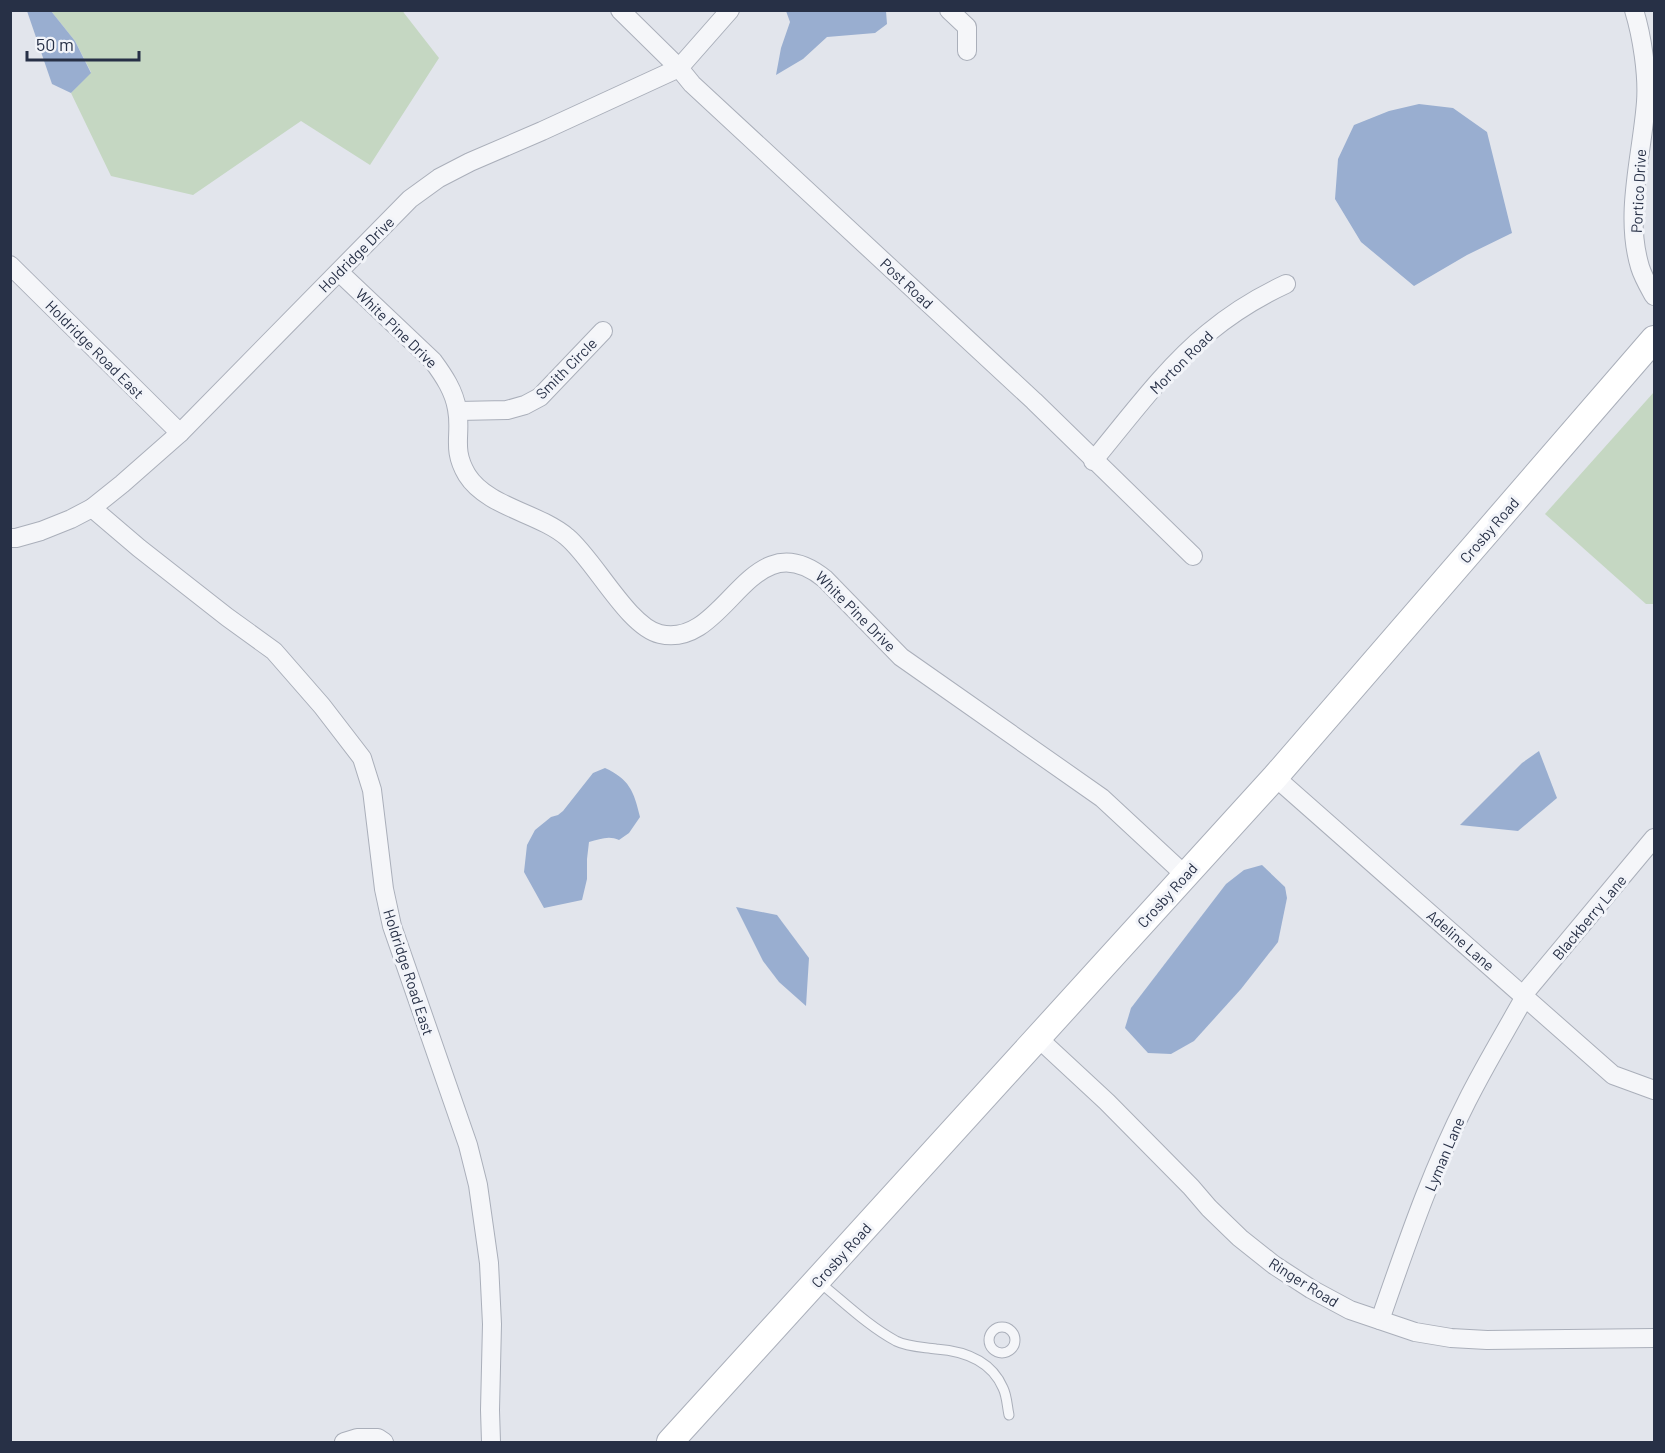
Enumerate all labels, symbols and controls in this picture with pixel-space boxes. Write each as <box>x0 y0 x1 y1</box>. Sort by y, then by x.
scale bar <box>27 24 140 62</box>
text: 50 m <box>36 33 74 55</box>
street label: Portico Drive <box>1627 149 1649 233</box>
street label: Holdridge Drive <box>314 212 398 296</box>
street label: Post Road <box>877 254 937 312</box>
street label: White Pine Drive <box>352 285 442 371</box>
street label: Holdridge Road East <box>42 296 148 402</box>
street label: Morton Road <box>1146 327 1216 397</box>
street label: Smith Circle <box>532 334 600 402</box>
street label: Crosby Road <box>1456 494 1522 566</box>
street label: White Pine Drive <box>812 567 900 655</box>
street label: Crosby Road <box>1133 859 1201 931</box>
street label: Blackberry Lane <box>1548 871 1630 963</box>
street label: Adeline Lane <box>1424 906 1498 974</box>
street label: Holdridge Road East <box>380 907 438 1037</box>
street label: Lyman Lane <box>1420 1114 1468 1194</box>
street label: Crosby Road <box>807 1219 875 1291</box>
street label: Ringer Road <box>1266 1254 1342 1310</box>

